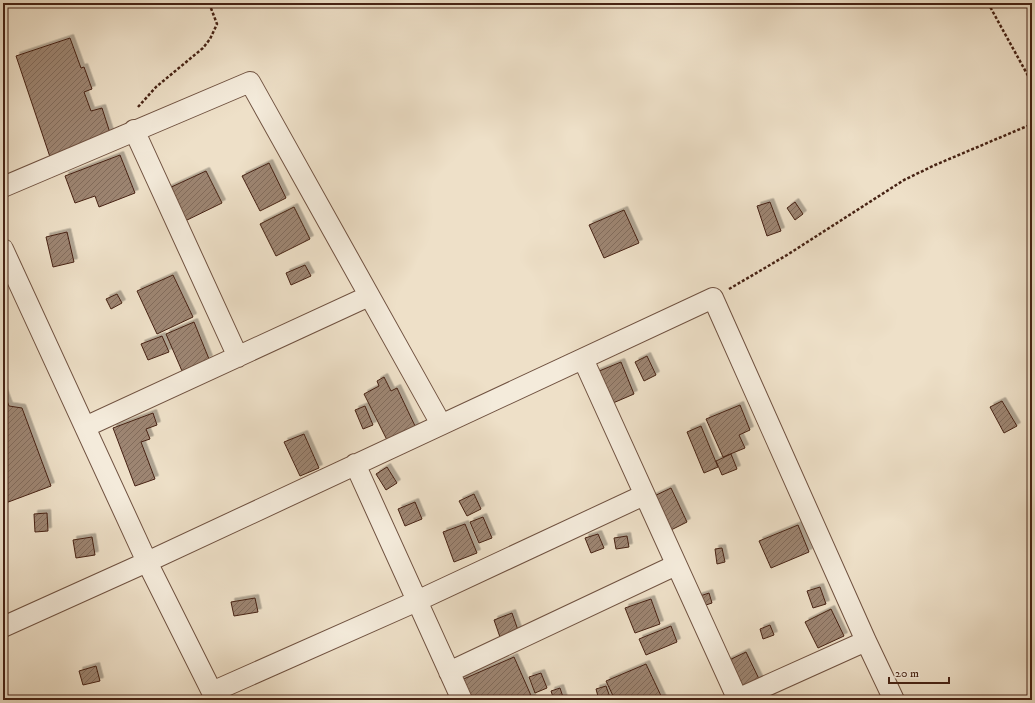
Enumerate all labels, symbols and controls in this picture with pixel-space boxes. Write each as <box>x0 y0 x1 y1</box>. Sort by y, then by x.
scale bar <box>889 659 949 685</box>
text: 20 m <box>895 666 919 681</box>

